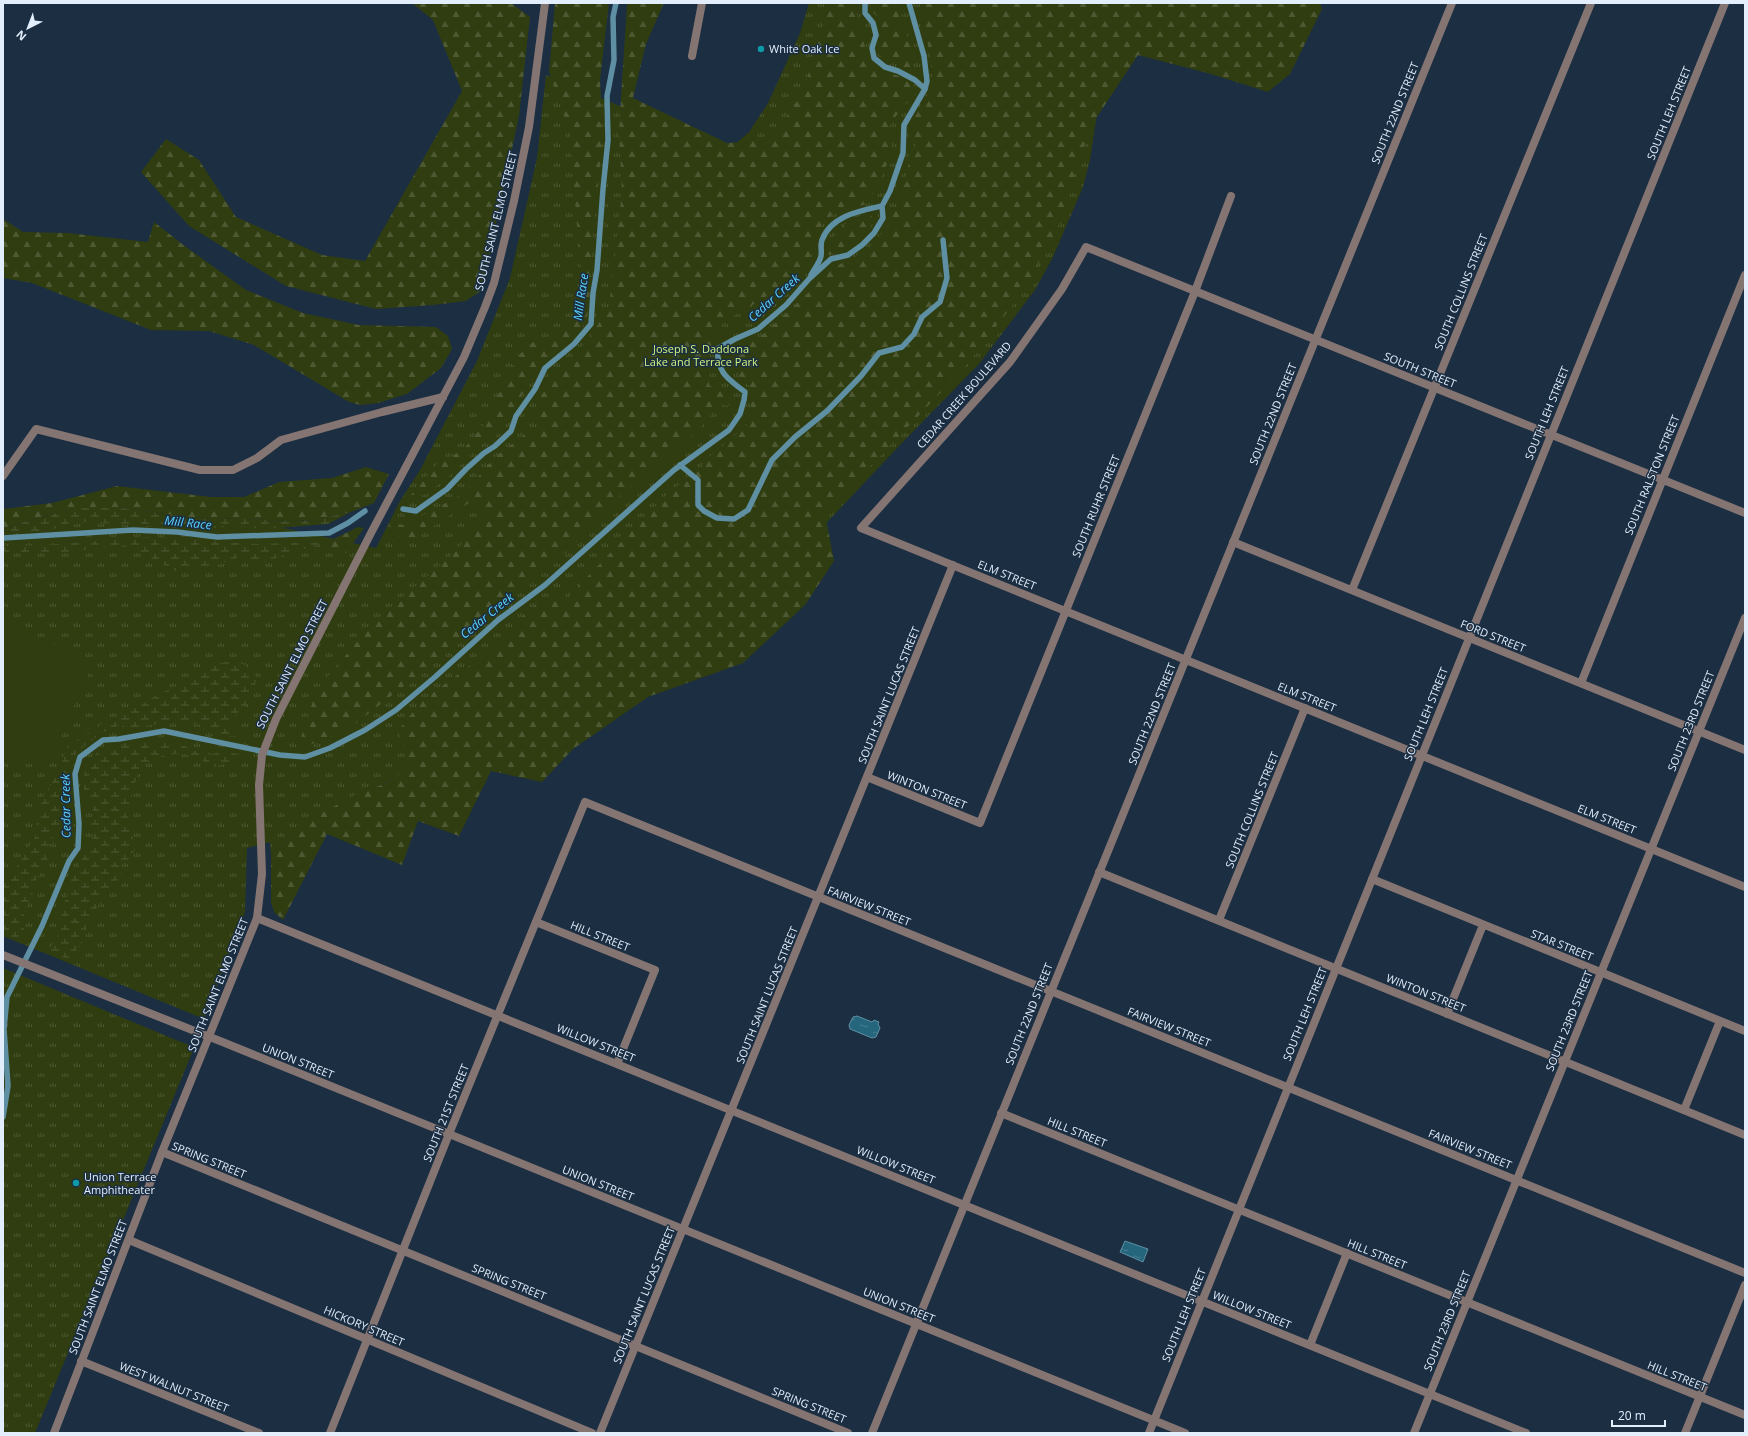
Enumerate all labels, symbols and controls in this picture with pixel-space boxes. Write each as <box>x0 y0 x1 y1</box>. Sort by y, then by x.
north arrow <box>8 8 48 48</box>
text: N <box>13 27 29 44</box>
place label: White Oak Ice <box>769 41 839 56</box>
marker: White Oak Ice <box>756 44 766 54</box>
street label: SOUTH 22ND STREET <box>1367 60 1422 166</box>
street label: SOUTH LEH STREET <box>1643 64 1694 162</box>
street label: SOUTH SAINT ELMO STREET <box>471 150 520 292</box>
street label: SOUTH COLLINS STREET <box>1430 232 1491 352</box>
water label: Cedar Creek <box>744 269 804 325</box>
water label: Mill Race <box>569 272 592 322</box>
street label: CEDAR CREEK BOULEVARD <box>913 338 1014 451</box>
park label: Joseph S. Daddona Lake and Terrace Park <box>644 341 758 369</box>
street label: SOUTH STREET <box>1382 348 1459 391</box>
street label: SOUTH 22ND STREET <box>1245 361 1300 467</box>
street label: SOUTH LEH STREET <box>1521 364 1572 462</box>
street label: SOUTH RALSTON STREET <box>1621 413 1682 537</box>
street label: SOUTH RUHR STREET <box>1068 452 1123 559</box>
water label: Mill Race <box>164 512 212 533</box>
street label: ELM STREET <box>976 556 1039 593</box>
water label: Cedar Creek <box>456 588 518 642</box>
street label: SOUTH SAINT ELMO STREET <box>252 597 331 731</box>
street label: FORD STREET <box>1458 616 1528 655</box>
street label: SOUTH SAINT LUCAS STREET <box>854 624 923 766</box>
street label: SOUTH 22ND STREET <box>1124 661 1179 767</box>
street label: SOUTH LEH STREET <box>1400 665 1451 763</box>
street label: SOUTH 23RD STREET <box>1664 668 1718 773</box>
street label: ELM STREET <box>1276 678 1339 715</box>
street label: SOUTH COLLINS STREET <box>1221 750 1282 870</box>
street label: WINTON STREET <box>885 767 969 812</box>
water label: Cedar Creek <box>56 773 75 838</box>
street label: ELM STREET <box>1576 800 1639 837</box>
street label: FAIRVIEW STREET <box>825 882 913 929</box>
street label: SOUTH SAINT ELMO STREET <box>184 916 251 1054</box>
street label: HILL STREET <box>568 917 632 954</box>
street label: SOUTH SAINT LUCAS STREET <box>732 924 801 1066</box>
street label: STAR STREET <box>1529 925 1596 964</box>
street label: SOUTH 22ND STREET <box>1001 961 1056 1067</box>
street label: SOUTH LEH STREET <box>1279 965 1330 1063</box>
street label: SOUTH 23RD STREET <box>1542 968 1596 1073</box>
street label: WINTON STREET <box>1384 970 1468 1015</box>
street label: FAIRVIEW STREET <box>1125 1003 1213 1050</box>
street label: WILLOW STREET <box>555 1020 638 1065</box>
street label: UNION STREET <box>260 1039 336 1082</box>
street label: SOUTH 21ST STREET <box>419 1062 472 1164</box>
street label: HILL STREET <box>1045 1113 1109 1150</box>
street label: FAIRVIEW STREET <box>1426 1125 1514 1172</box>
street label: SPRING STREET <box>170 1138 249 1181</box>
street label: WILLOW STREET <box>855 1142 938 1187</box>
street label: UNION STREET <box>560 1161 636 1204</box>
place label: Union Terrace Amphitheater <box>84 1169 157 1197</box>
marker: Union Terrace Amphitheater <box>71 1178 81 1188</box>
street label: SOUTH SAINT ELMO STREET <box>65 1217 130 1356</box>
street label: SOUTH SAINT LUCAS STREET <box>609 1224 678 1366</box>
street label: HILL STREET <box>1345 1235 1409 1272</box>
street label: SPRING STREET <box>470 1260 549 1303</box>
street label: SOUTH LEH STREET <box>1158 1266 1209 1364</box>
street label: SOUTH 23RD STREET <box>1420 1268 1474 1373</box>
street label: UNION STREET <box>861 1283 937 1326</box>
street label: WILLOW STREET <box>1211 1287 1294 1332</box>
street label: HICKORY STREET <box>322 1302 407 1349</box>
street label: HILL STREET <box>1645 1357 1709 1394</box>
street label: WEST WALNUT STREET <box>117 1358 231 1415</box>
street label: SPRING STREET <box>770 1383 849 1426</box>
scale bar <box>1612 1402 1665 1428</box>
text: 20 m <box>1618 1407 1646 1424</box>

